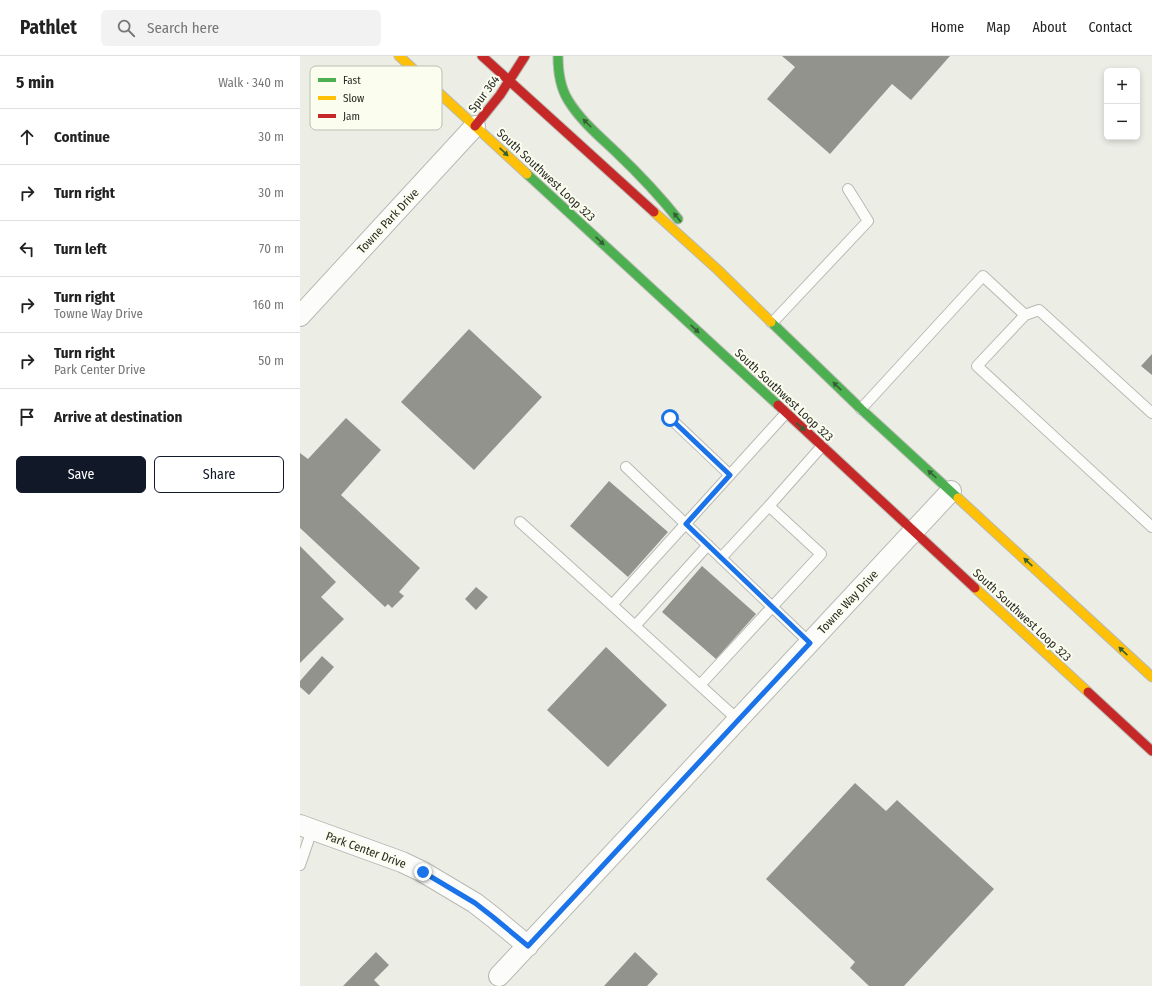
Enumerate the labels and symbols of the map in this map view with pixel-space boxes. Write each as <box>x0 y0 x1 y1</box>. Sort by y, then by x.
legend <box>310 66 442 130</box>
street label: Spur 364 <box>466 73 503 115</box>
text: Fast <box>343 74 361 87</box>
text: Slow <box>343 92 364 105</box>
text: Jam <box>343 110 360 123</box>
one-way arrow <box>582 118 592 128</box>
street label: South Southwest Loop 323 <box>494 126 598 224</box>
one-way arrow <box>499 148 509 157</box>
street label: Towne Park Drive <box>354 186 422 256</box>
one-way arrow <box>673 212 681 223</box>
one-way arrow <box>594 236 605 245</box>
one-way arrow <box>690 324 700 334</box>
street label: South Southwest Loop 323 <box>732 346 836 444</box>
one-way arrow <box>832 381 842 391</box>
route start <box>661 409 679 427</box>
one-way arrow <box>796 422 806 431</box>
one-way arrow <box>928 470 937 479</box>
one-way arrow <box>1023 557 1033 567</box>
street label: South Southwest Loop 323 <box>970 566 1074 664</box>
street label: Towne Way Drive <box>815 567 881 637</box>
one-way arrow <box>1118 646 1129 655</box>
street label: Park Center Drive <box>324 829 408 871</box>
route end <box>414 863 432 881</box>

